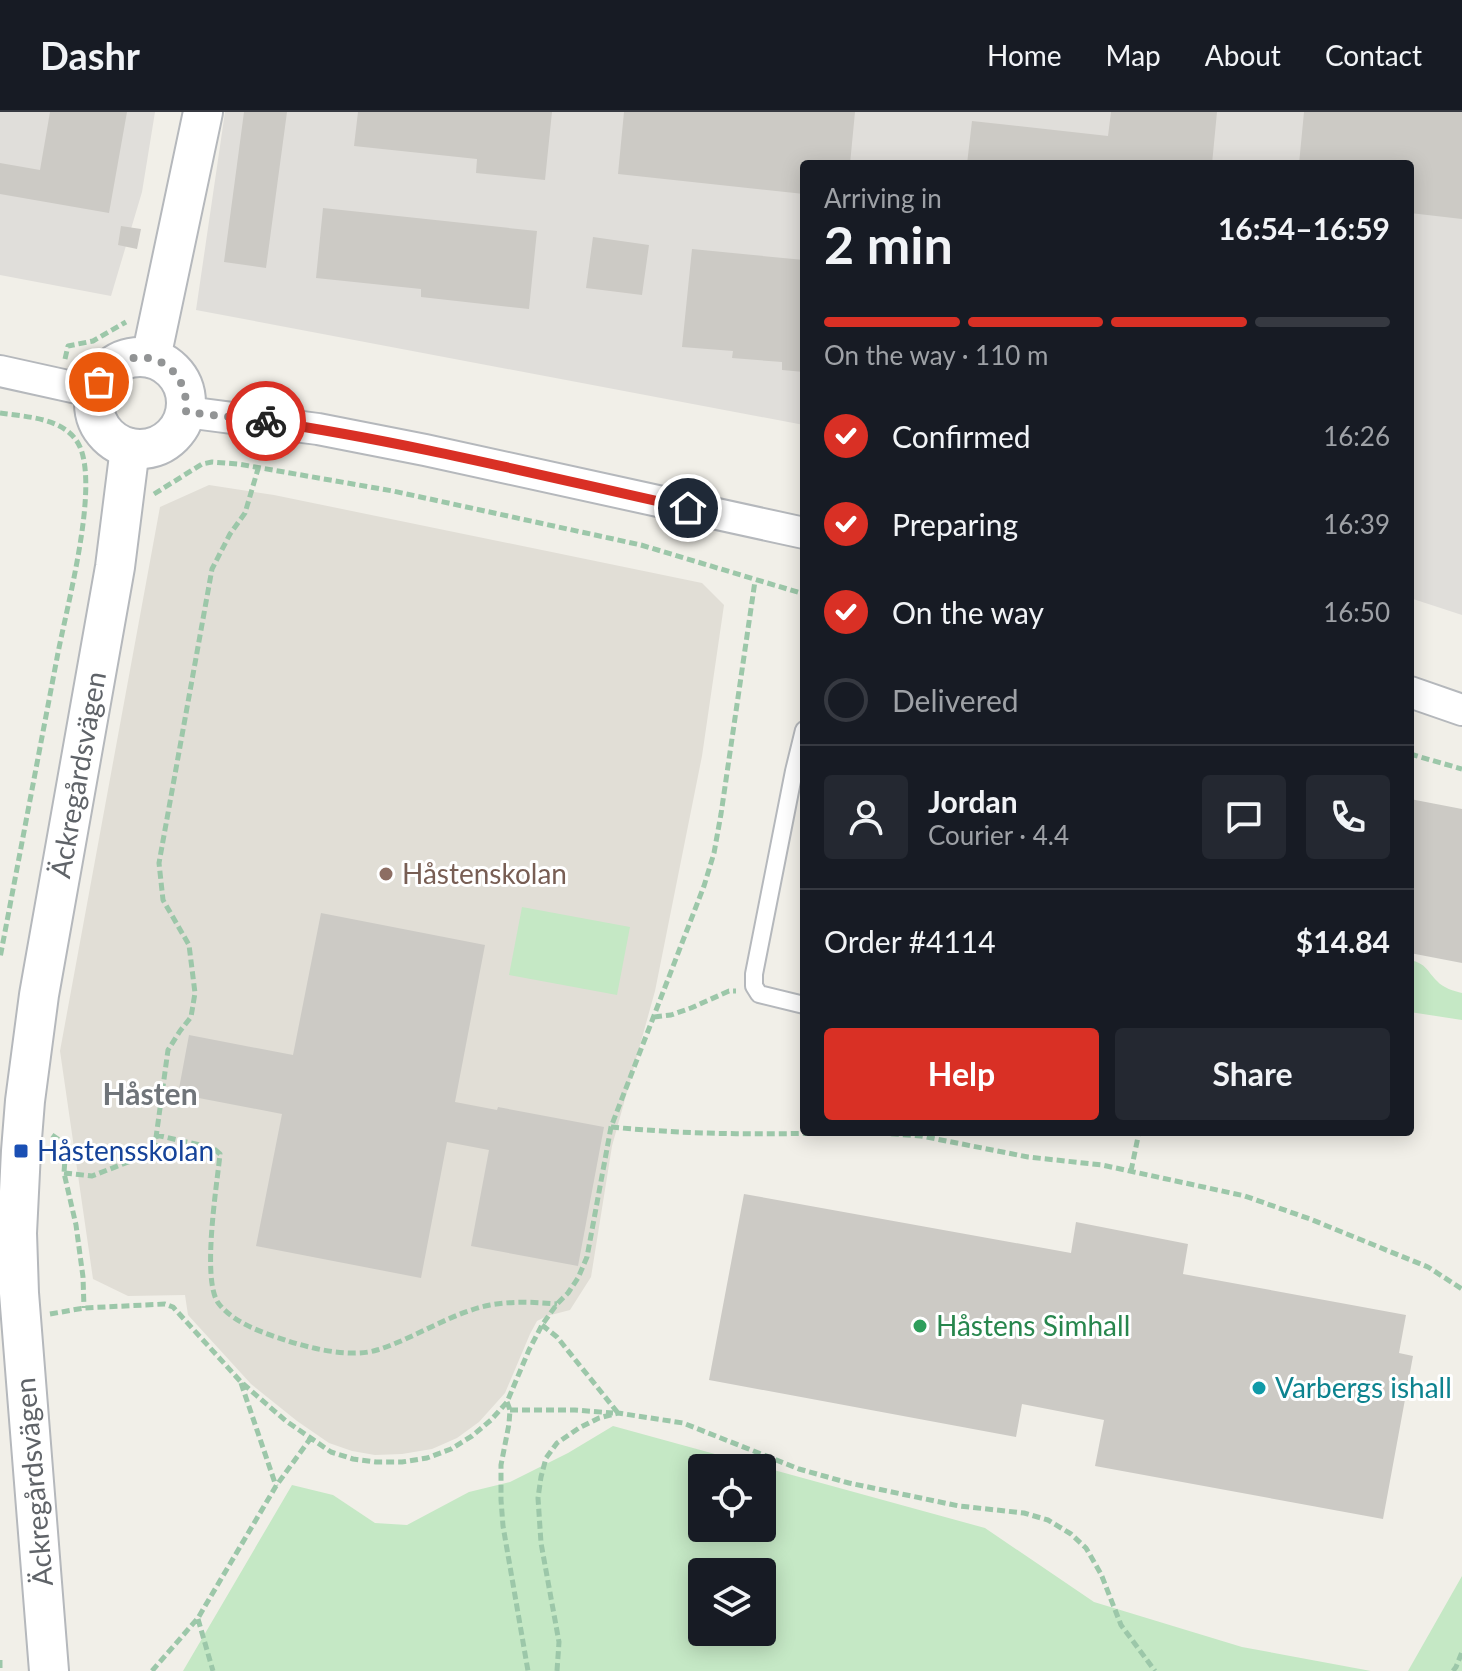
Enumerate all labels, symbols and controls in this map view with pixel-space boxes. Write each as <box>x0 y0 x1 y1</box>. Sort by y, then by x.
text: Dashr <box>40 32 140 78</box>
text: Home <box>987 38 1062 72</box>
text: Map <box>1106 38 1161 72</box>
text: About <box>1205 38 1281 72</box>
text: Contact <box>1325 38 1422 72</box>
text: Arriving in <box>824 182 942 214</box>
text: 16:54–16:59 <box>1218 210 1390 246</box>
text: 2 min <box>824 213 953 275</box>
text: On the way · 110 m <box>824 339 1048 371</box>
pin <box>65 348 133 416</box>
icon: bag <box>77 360 121 404</box>
courier <box>226 381 306 461</box>
icon: bike <box>244 399 288 443</box>
icon: check <box>824 414 868 458</box>
text: Confirmed <box>892 418 1031 454</box>
text: 16:26 <box>1323 420 1390 452</box>
pin <box>654 474 722 542</box>
icon: home <box>666 486 710 530</box>
icon: check <box>824 502 868 546</box>
text: Preparing <box>892 506 1018 542</box>
text: 16:39 <box>1323 508 1390 540</box>
icon: check <box>824 590 868 634</box>
text: On the way <box>892 594 1044 630</box>
text: 16:50 <box>1323 596 1390 628</box>
street label: Äckregårdsvägen <box>42 669 112 881</box>
text: Delivered <box>892 682 1019 718</box>
button: person <box>824 775 908 859</box>
button: chat <box>1202 775 1286 859</box>
button: phone <box>1306 775 1390 859</box>
text: Jordan <box>928 783 1018 819</box>
text: Courier · 4.4 <box>928 819 1069 851</box>
place label: Håstenskolan <box>402 856 567 890</box>
marker: Håstenskolan <box>377 865 395 883</box>
text: Order #4114 <box>824 923 996 959</box>
text: $14.84 <box>1296 923 1390 959</box>
button: Help <box>824 1028 1099 1120</box>
button: Share <box>1115 1028 1390 1120</box>
district label: Håsten <box>102 1075 198 1111</box>
place label: Håstensskolan <box>37 1133 214 1167</box>
marker: Håstensskolan <box>12 1142 30 1160</box>
place label: Håstens Simhall <box>936 1308 1130 1342</box>
marker: Håstens Simhall <box>911 1317 929 1335</box>
place label: Varbergs ishall <box>1275 1370 1452 1404</box>
street label: Äckregårdsvägen <box>7 1376 59 1588</box>
marker: Varbergs ishall <box>1250 1379 1268 1397</box>
map controls <box>688 1454 776 1646</box>
button: locate <box>688 1454 776 1542</box>
button: layers <box>688 1558 776 1646</box>

